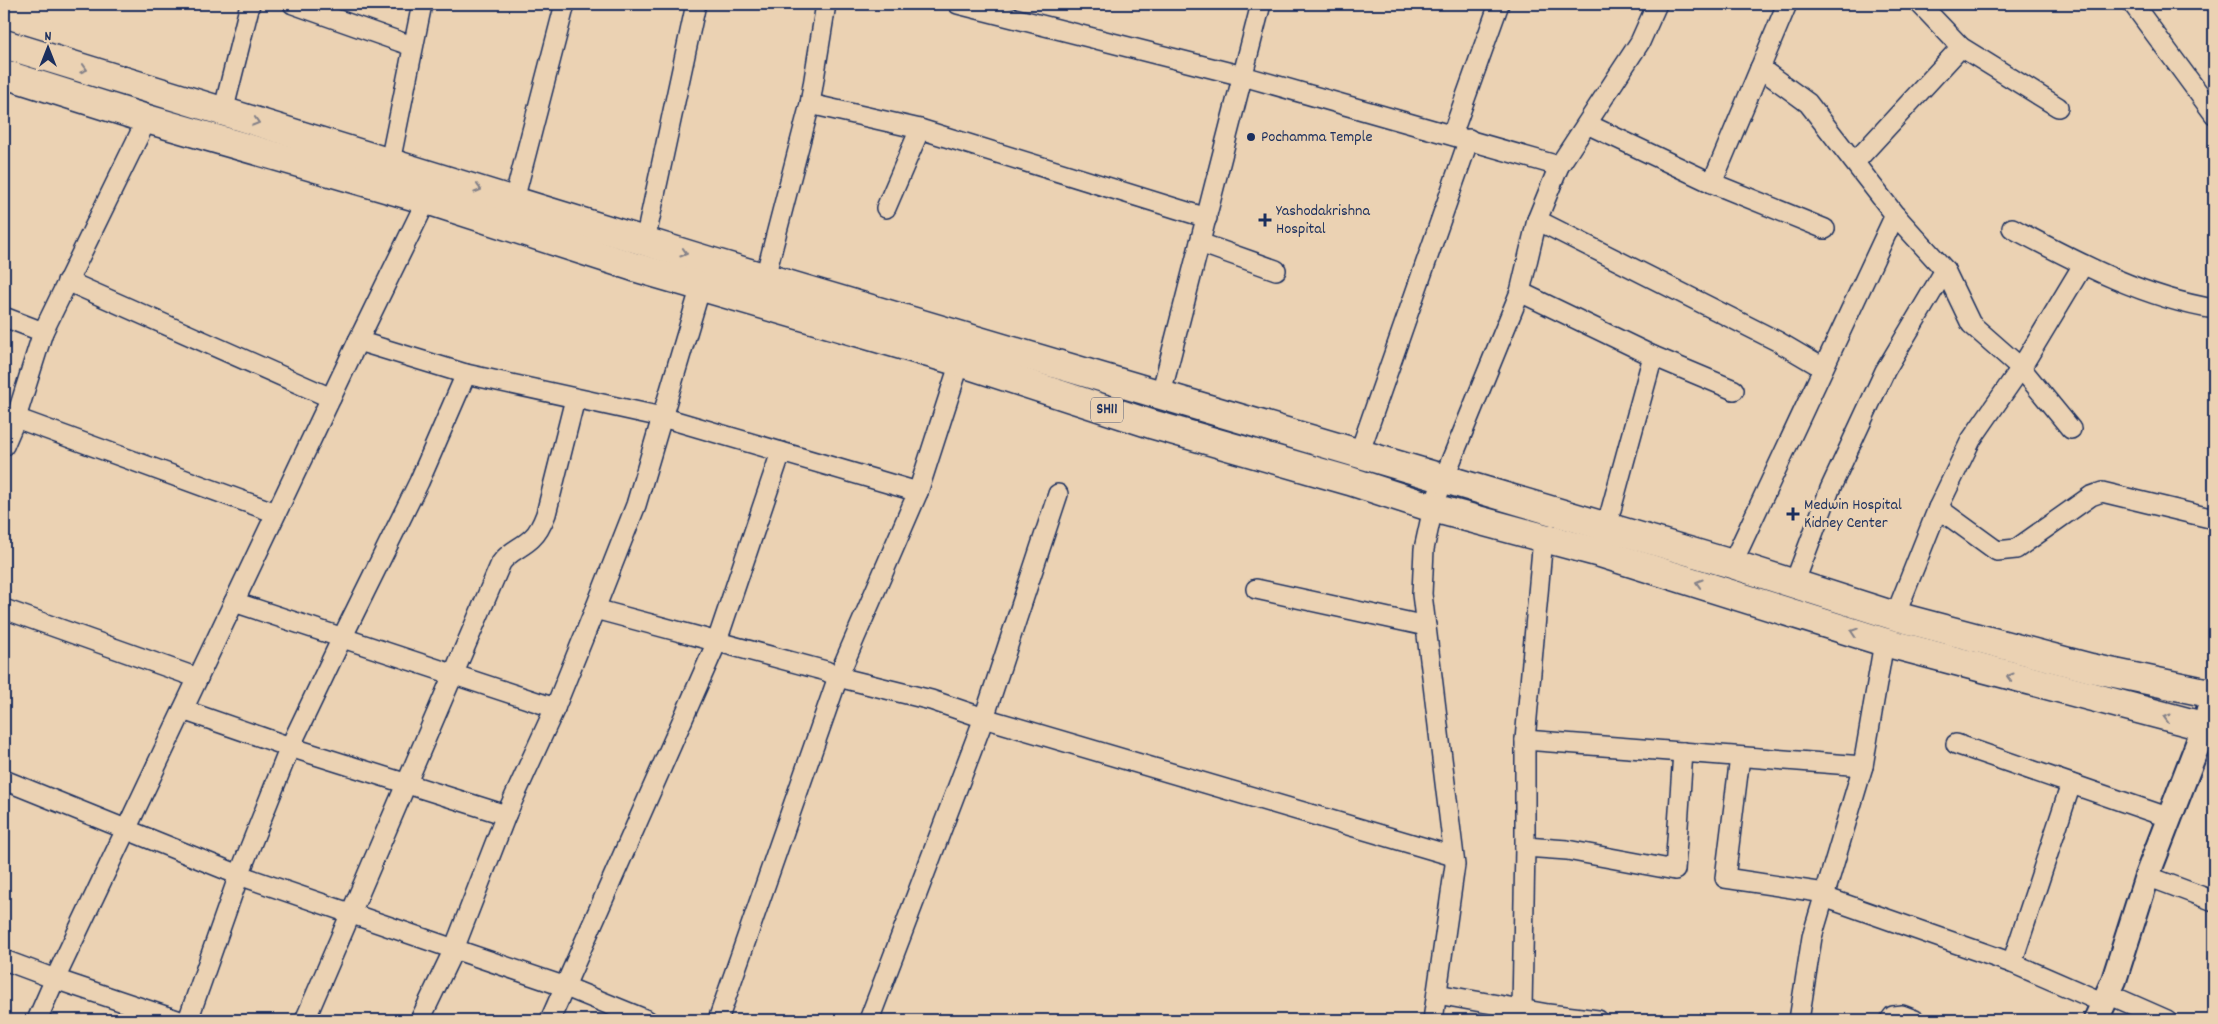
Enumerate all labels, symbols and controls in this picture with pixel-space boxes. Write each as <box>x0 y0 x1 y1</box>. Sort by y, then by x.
north arrow <box>22 22 72 72</box>
text: N <box>45 27 52 47</box>
one-way arrow <box>79 63 87 73</box>
one-way arrow <box>251 116 259 126</box>
place label: Pochamma Temple <box>1261 126 1372 149</box>
marker: Pochamma Temple <box>1245 131 1257 143</box>
one-way arrow <box>474 183 482 193</box>
place label: Yashodakrishna Hospital <box>1276 200 1370 241</box>
marker: Yashodakrishna Hospital <box>1258 213 1272 227</box>
one-way arrow <box>679 247 687 257</box>
road number: SH11 <box>1091 398 1123 422</box>
place label: Medwin Hospital Kidney Center <box>1804 494 1902 535</box>
marker: Medwin Hospital Kidney Center <box>1786 507 1800 521</box>
one-way arrow <box>1695 578 1703 588</box>
one-way arrow <box>1850 627 1858 637</box>
one-way arrow <box>2006 672 2014 682</box>
one-way arrow <box>2162 713 2171 724</box>

